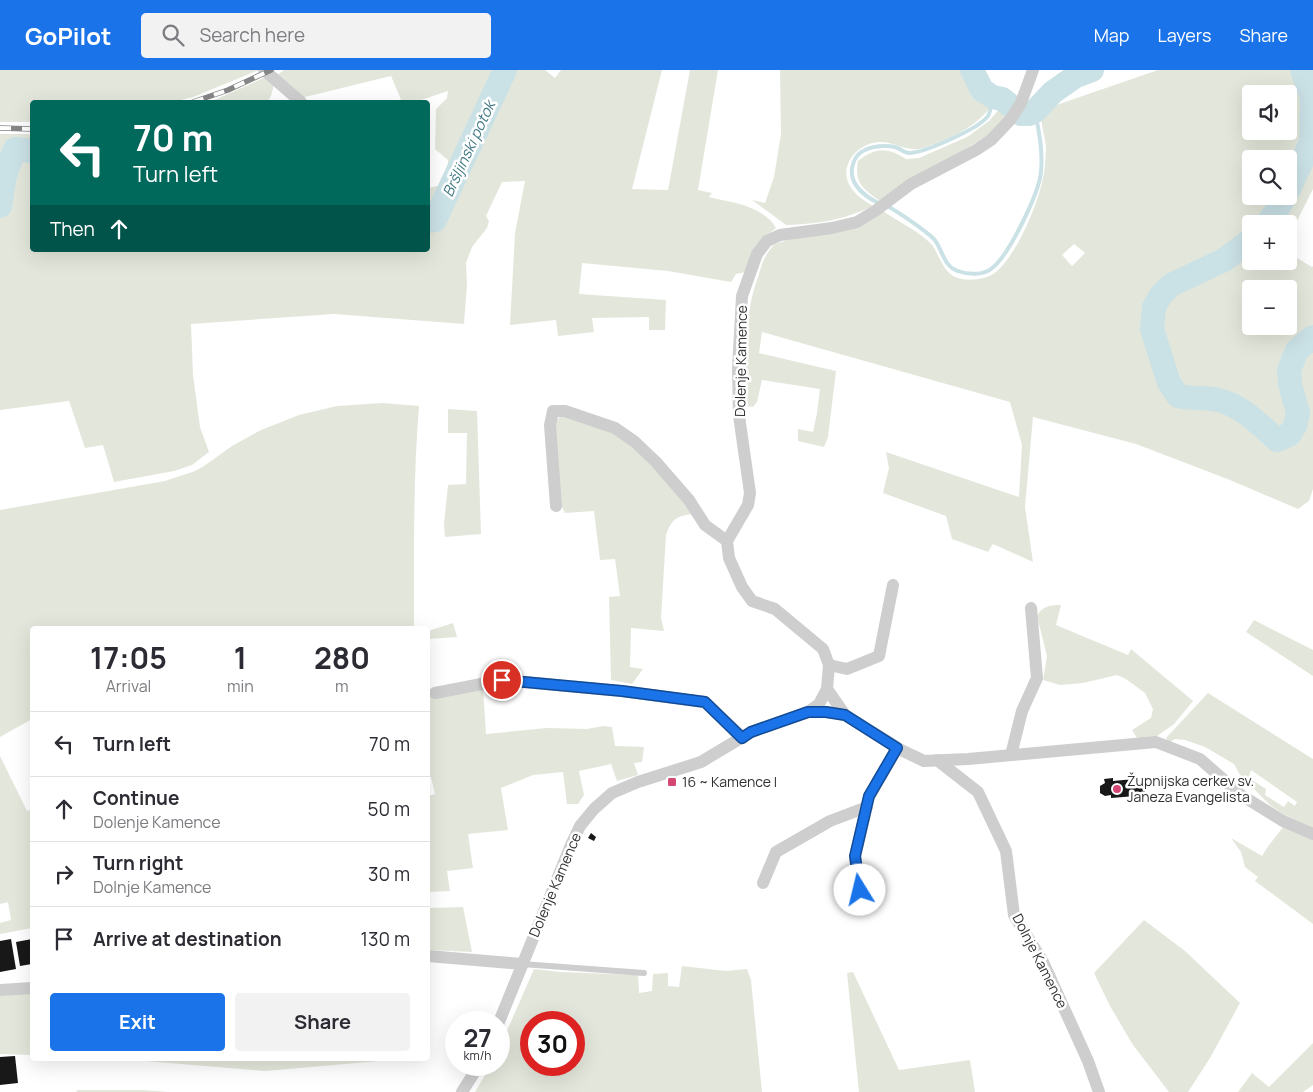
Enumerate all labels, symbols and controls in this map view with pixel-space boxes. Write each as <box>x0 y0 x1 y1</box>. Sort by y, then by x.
search box <box>141 13 491 58</box>
text: GoPilot <box>25 19 111 52</box>
icon: search <box>159 21 187 49</box>
text: Search here <box>199 22 305 48</box>
text: Map <box>1094 23 1129 47</box>
text: Layers <box>1157 23 1211 47</box>
text: Share <box>1239 23 1288 47</box>
map controls <box>1242 85 1297 335</box>
button: sound <box>1242 85 1297 140</box>
water label: Bršljinski potok <box>437 95 501 200</box>
text: 70 m <box>133 114 213 162</box>
icon: left <box>50 120 115 185</box>
button: search <box>1242 150 1297 205</box>
text: Turn left <box>133 159 218 189</box>
icon: ahead <box>105 215 133 243</box>
button: + <box>1242 215 1297 270</box>
text: Then <box>50 216 95 242</box>
button: − <box>1242 280 1297 335</box>
street label: Dolenje Kamence <box>730 305 751 417</box>
text: 17:05 <box>90 637 167 678</box>
text: 1 <box>234 637 247 678</box>
text: 280 <box>314 637 370 678</box>
pin <box>481 659 523 701</box>
icon: arrive <box>488 666 516 694</box>
text: Arrival <box>106 675 151 697</box>
text: min <box>227 675 254 697</box>
text: m <box>335 675 349 697</box>
icon: left <box>50 730 78 758</box>
text: Turn left <box>93 731 171 757</box>
text: 70 m <box>369 731 410 757</box>
place label: Župnijska cerkev sv. Janeza Evangelista <box>1127 771 1254 806</box>
place label: 16 ~ Kamence I <box>682 772 777 791</box>
marker: 16 ~ Kamence I <box>666 776 678 788</box>
marker: Župnijska cerkev sv. Janeza Evangelista <box>1111 783 1123 795</box>
text: Continue <box>93 785 179 811</box>
icon: ahead <box>50 795 78 823</box>
text: 50 m <box>368 796 410 822</box>
text: Dolenje Kamence <box>93 811 221 833</box>
street label: Dolenje Kamence <box>524 830 585 940</box>
text: Turn right <box>93 850 183 876</box>
icon: right <box>50 860 78 888</box>
text: 30 m <box>368 861 410 887</box>
position arrow <box>833 863 885 915</box>
text: Dolnje Kamence <box>93 876 211 898</box>
street label: Dolnje Kamence <box>1008 910 1072 1011</box>
icon: arrive <box>50 925 78 953</box>
text: Arrive at destination <box>93 926 282 952</box>
text: 130 m <box>361 926 410 952</box>
button: Exit <box>50 993 225 1051</box>
button: Share <box>235 993 410 1051</box>
speed limit sign: 30 <box>520 1011 585 1076</box>
text: 27 <box>463 1020 492 1055</box>
text: km/h <box>464 1047 491 1064</box>

